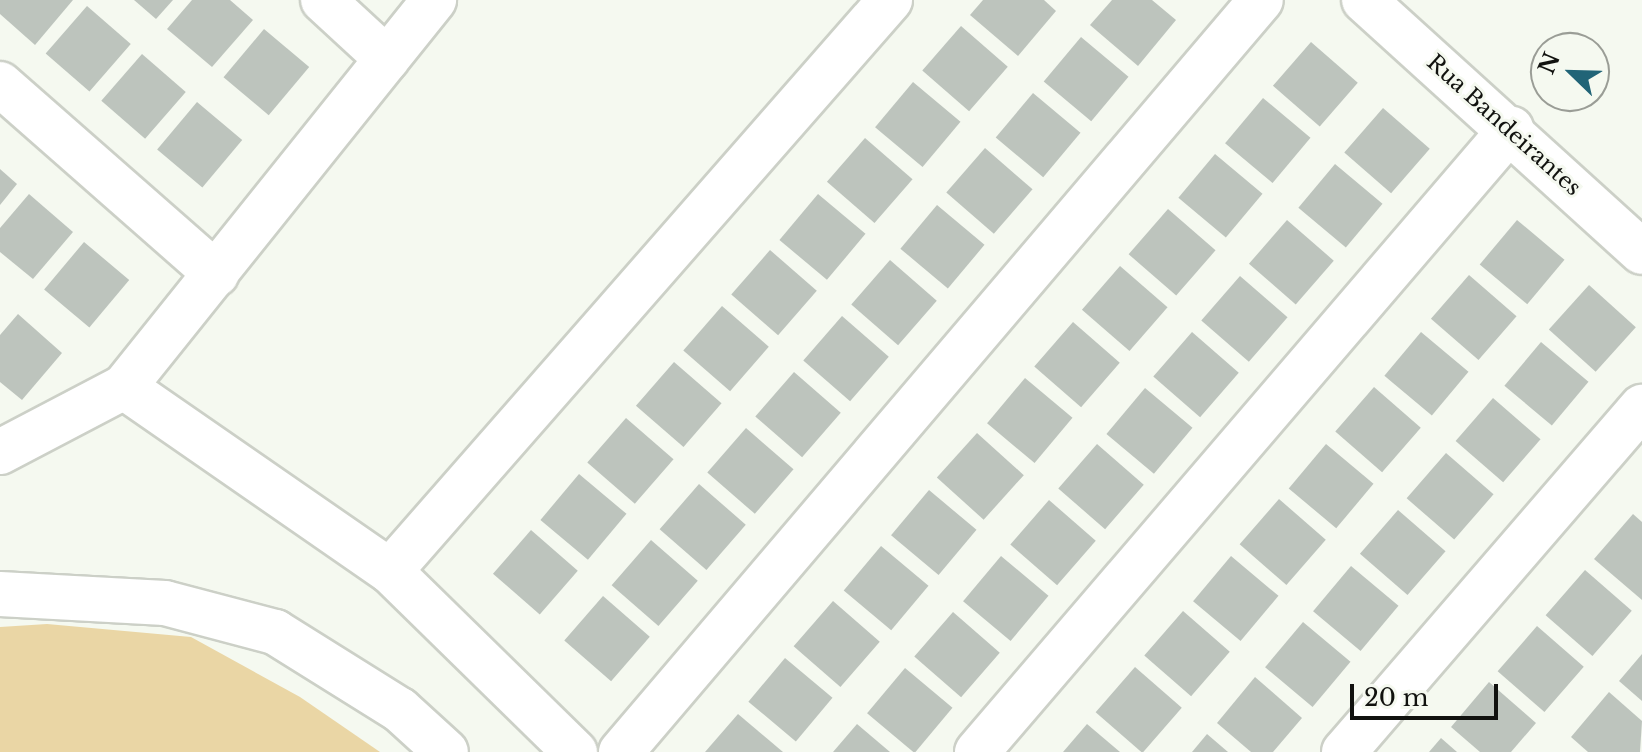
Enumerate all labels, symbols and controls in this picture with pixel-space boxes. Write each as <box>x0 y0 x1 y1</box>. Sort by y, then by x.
north arrow <box>1530 32 1610 112</box>
text: N <box>1533 48 1566 78</box>
street label: Rua Bandeirantes <box>1421 49 1587 201</box>
scale bar <box>1354 668 1502 718</box>
text: 20 m <box>1364 683 1429 712</box>

